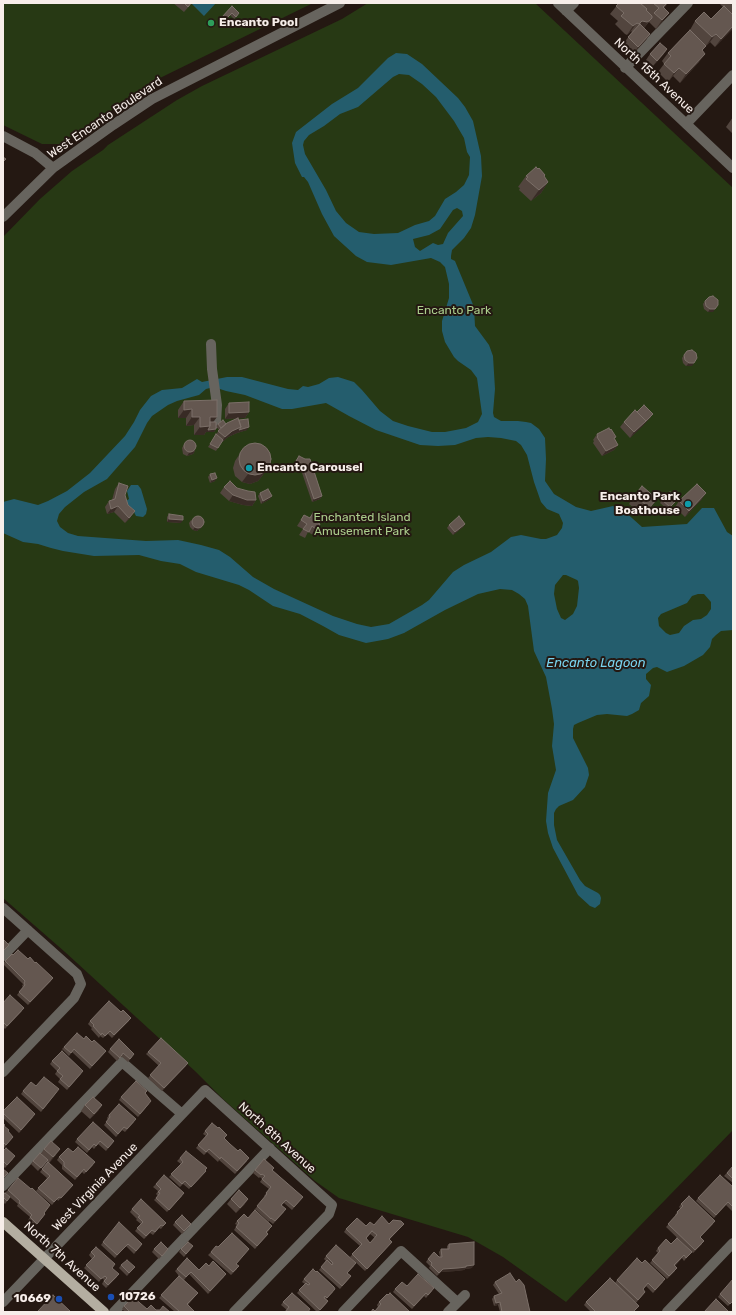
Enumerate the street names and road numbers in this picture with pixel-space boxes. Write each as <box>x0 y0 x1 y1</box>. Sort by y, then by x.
street label: North 15th Avenue <box>611 35 697 117</box>
street label: West Encanto Boulevard <box>45 74 165 162</box>
street label: North 8th Avenue <box>235 1099 319 1177</box>
street label: West Virginia Avenue <box>49 1140 141 1234</box>
street label: North 7th Avenue <box>21 1219 103 1295</box>

